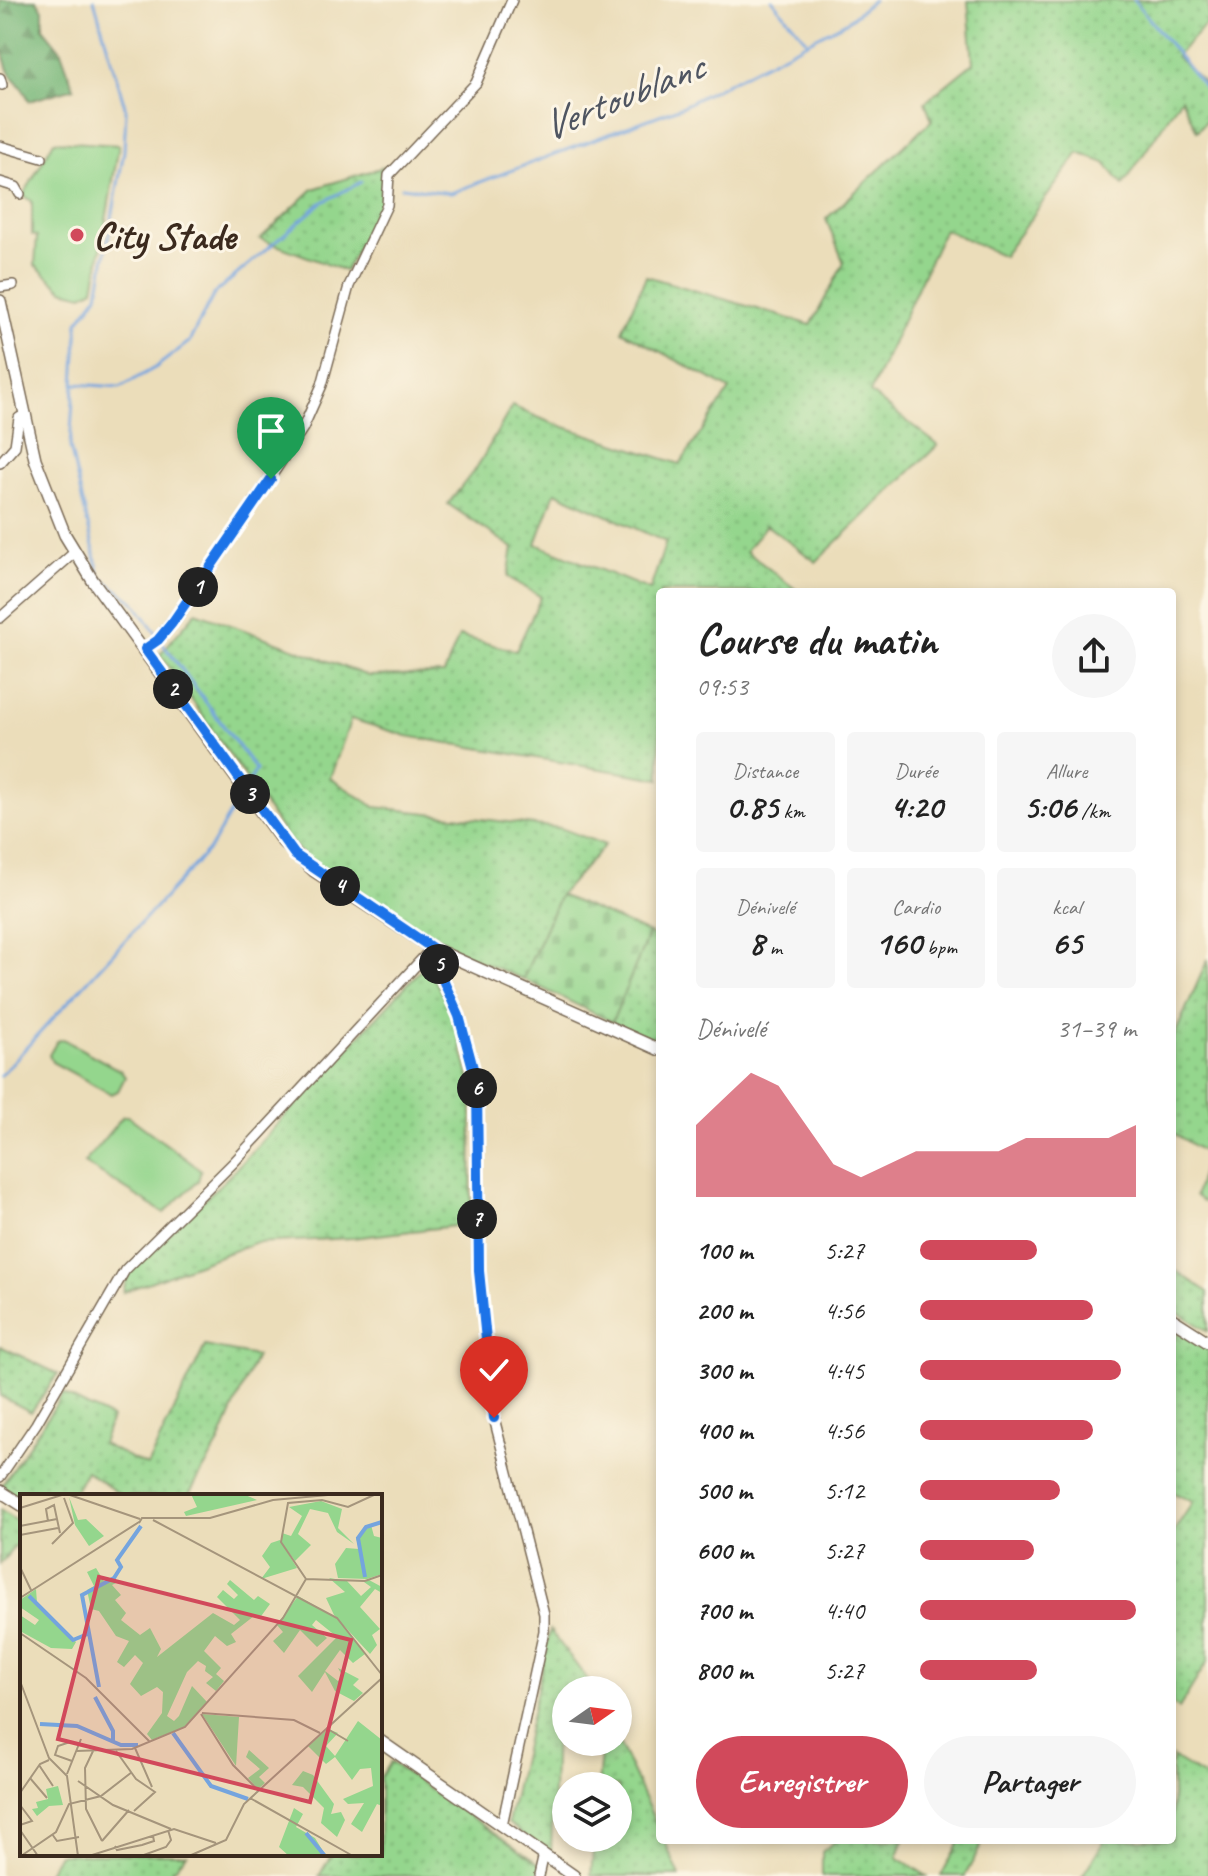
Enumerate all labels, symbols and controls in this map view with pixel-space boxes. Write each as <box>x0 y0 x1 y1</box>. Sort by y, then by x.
water label: Vertoublanc <box>534 38 716 153</box>
place label: City Stade <box>93 211 238 261</box>
marker: City Stade <box>68 226 86 244</box>
pin <box>237 397 305 479</box>
icon: arrive <box>249 409 293 453</box>
pin: 1 <box>178 567 218 607</box>
text: 1 <box>193 573 203 601</box>
text: Course du matin <box>696 612 937 667</box>
button: share <box>1052 614 1136 698</box>
pin: 2 <box>153 669 193 709</box>
text: 09:53 <box>696 670 748 703</box>
text: 2 <box>168 675 178 703</box>
text: Distance <box>733 757 798 785</box>
text: Durée <box>894 757 938 785</box>
text: Allure <box>1046 757 1088 785</box>
pin: 3 <box>230 774 270 814</box>
text: 3 <box>245 780 255 808</box>
text: 0.85 <box>726 785 778 828</box>
text: 4:20 <box>890 785 942 828</box>
text: 5:06 <box>1023 785 1076 828</box>
text: km <box>778 797 805 825</box>
text: /km <box>1076 797 1110 825</box>
pin: 4 <box>320 866 360 906</box>
text: 4 <box>335 872 345 900</box>
text: Dénivelé <box>736 893 795 921</box>
text: Cardio <box>892 893 940 921</box>
text: kcal <box>1052 893 1081 921</box>
text: 8 <box>749 921 764 964</box>
text: 160 <box>875 921 922 964</box>
text: 65 <box>1051 921 1082 964</box>
text: m <box>764 933 782 961</box>
text: bpm <box>922 933 957 961</box>
pin: 5 <box>419 944 459 984</box>
text: 5 <box>434 950 444 978</box>
text: Dénivelé <box>696 1012 766 1045</box>
text: 31–39 m <box>1057 1012 1136 1045</box>
pin: 6 <box>457 1068 497 1108</box>
text: 6 <box>472 1074 482 1102</box>
pin: 7 <box>457 1199 497 1239</box>
text: 7 <box>472 1205 482 1233</box>
text: 100 m <box>696 1234 752 1267</box>
text: 5:27 <box>824 1234 864 1267</box>
text: 200 m <box>696 1294 752 1327</box>
text: 4:56 <box>824 1294 864 1327</box>
pin <box>460 1336 528 1418</box>
icon: check <box>472 1348 516 1392</box>
text: 300 m <box>696 1354 752 1387</box>
text: 4:45 <box>824 1354 864 1387</box>
text: 400 m <box>696 1414 752 1447</box>
text: 4:56 <box>824 1414 864 1447</box>
text: 500 m <box>696 1474 752 1507</box>
text: 5:12 <box>824 1474 864 1507</box>
inset map <box>20 1494 382 1856</box>
text: 600 m <box>696 1534 753 1567</box>
text: 5:27 <box>824 1534 864 1567</box>
text: 700 m <box>696 1594 752 1627</box>
text: 4:40 <box>824 1594 864 1627</box>
text: 800 m <box>696 1654 752 1687</box>
text: 5:27 <box>824 1654 864 1687</box>
north arrow <box>552 1676 632 1756</box>
map controls <box>552 1676 632 1852</box>
button: Enregistrer <box>696 1736 908 1828</box>
button: Partager <box>924 1736 1136 1828</box>
button: layers <box>552 1772 632 1852</box>

